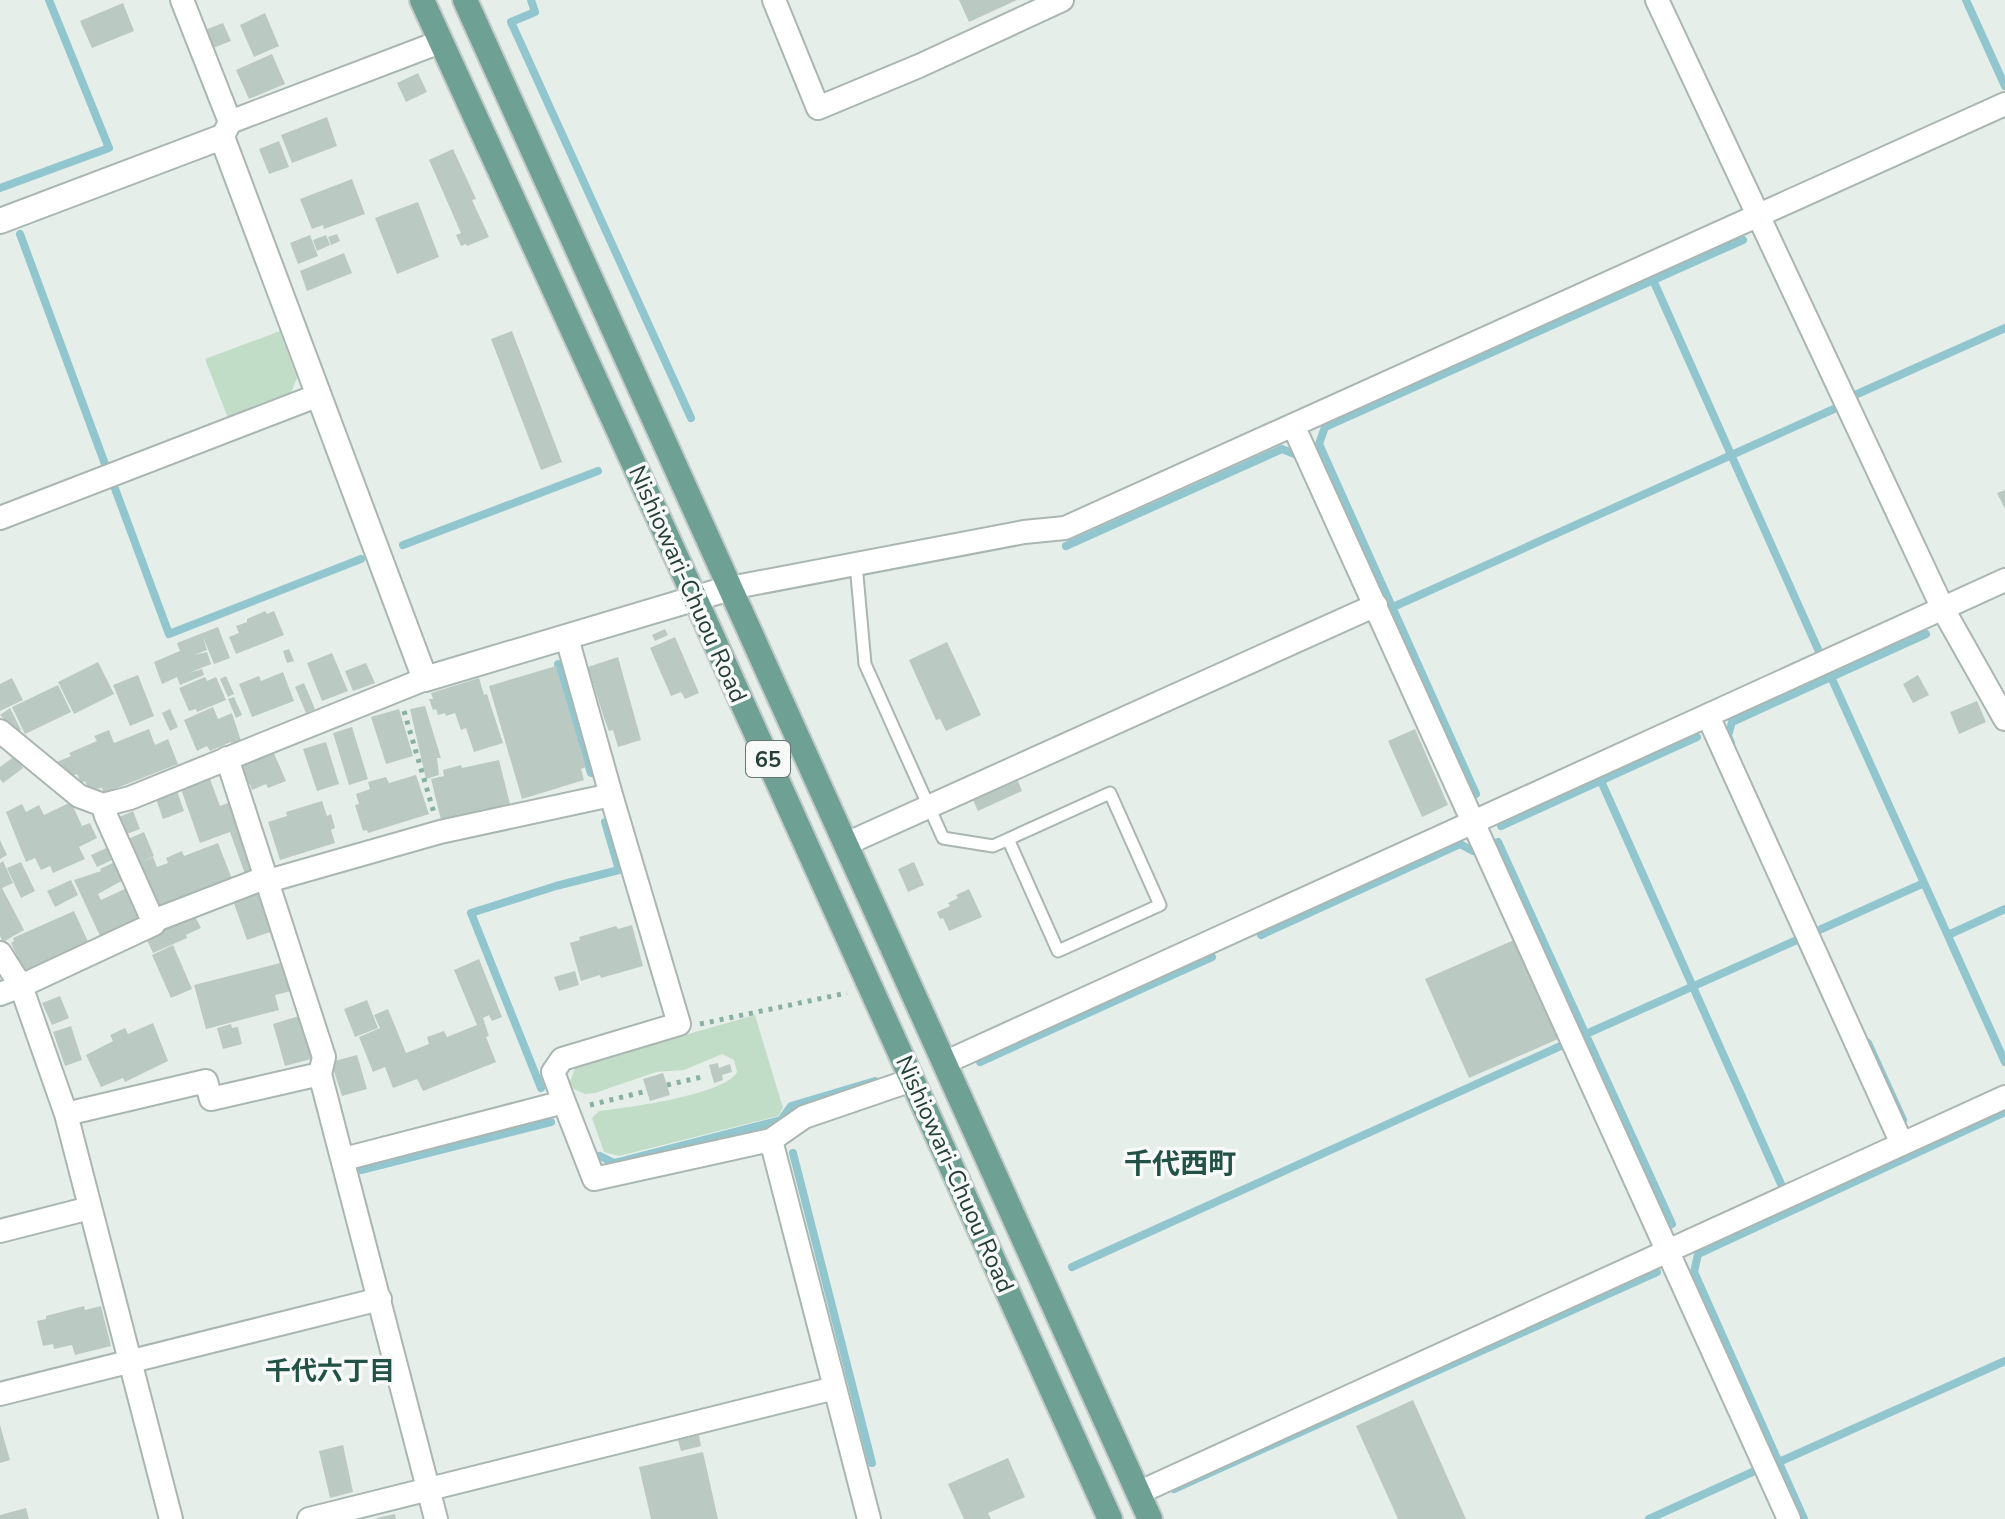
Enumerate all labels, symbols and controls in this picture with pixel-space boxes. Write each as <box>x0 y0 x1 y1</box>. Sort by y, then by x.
street label: Nishiowari-Chuou Road <box>621 460 755 708</box>
road number: 65 <box>746 741 790 777</box>
street label: Nishiowari-Chuou Road <box>888 1050 1022 1298</box>
district label: 千代西町 <box>1124 1145 1236 1183</box>
district label: 千代六丁目 <box>265 1354 395 1389</box>

